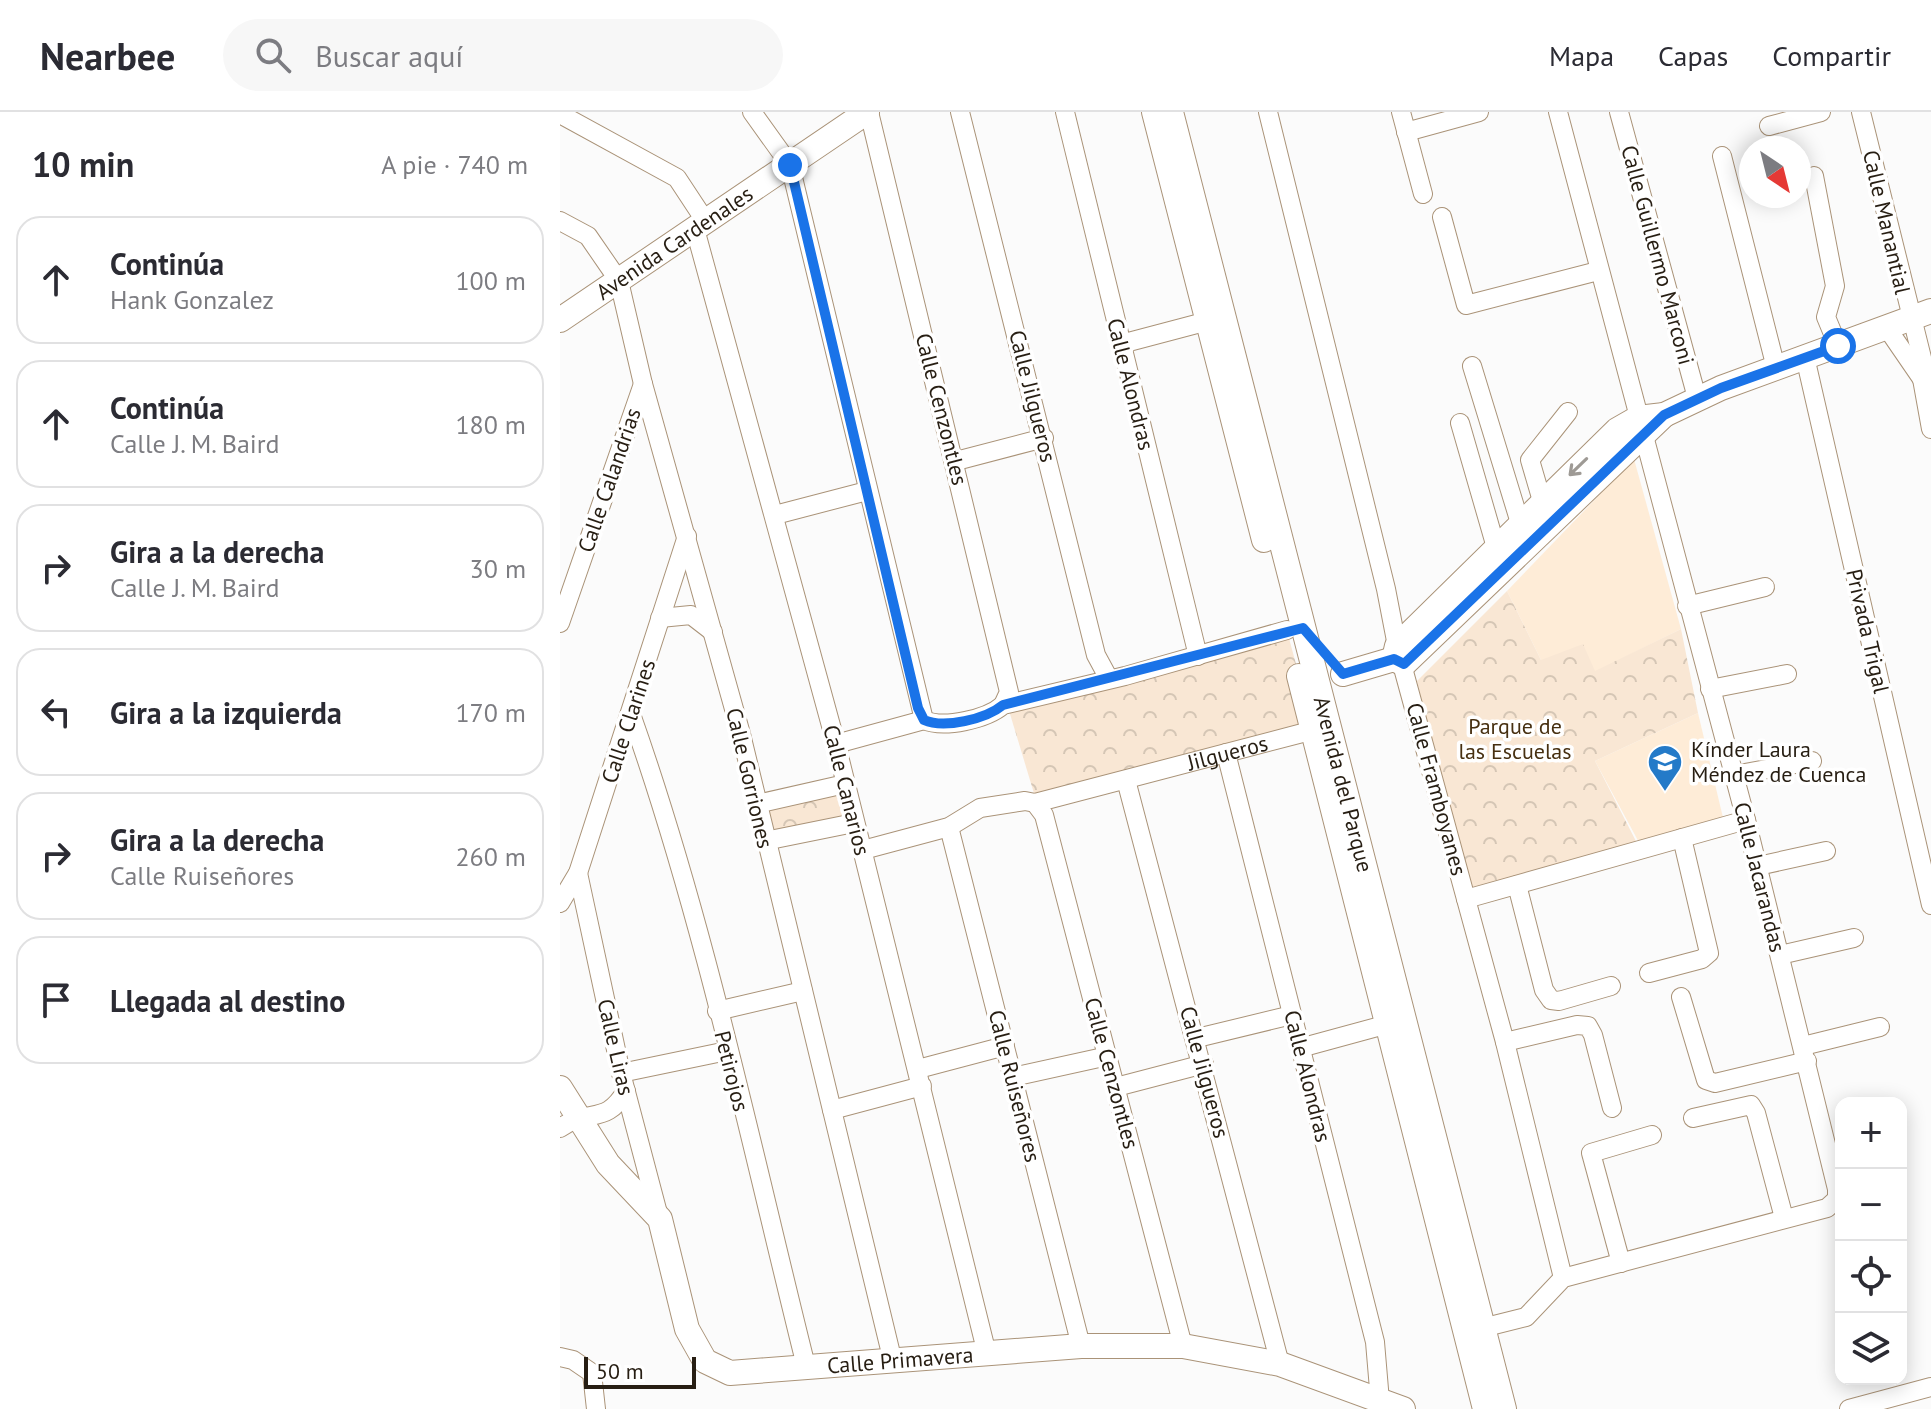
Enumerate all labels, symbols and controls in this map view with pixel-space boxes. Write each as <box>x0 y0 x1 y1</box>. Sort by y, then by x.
search box <box>223 19 783 91</box>
text: Nearbee <box>40 31 175 80</box>
icon: search <box>251 33 295 77</box>
text: Buscar aquí <box>315 36 463 75</box>
text: Mapa <box>1549 37 1614 74</box>
text: Capas <box>1658 37 1728 74</box>
text: Compartir <box>1772 37 1891 74</box>
north arrow <box>1739 136 1811 208</box>
text: 10 min <box>32 142 134 186</box>
street label: Calle Guillermo Marconi <box>1615 142 1701 368</box>
route end <box>772 147 808 183</box>
street label: Calle Manantial <box>1857 147 1917 297</box>
text: A pie · 740 m <box>381 148 528 181</box>
street label: Avenida Cardenales <box>590 179 758 306</box>
text: Continúa <box>110 244 224 283</box>
icon: ahead <box>34 258 78 302</box>
text: 100 m <box>455 264 526 297</box>
text: Hank Gonzalez <box>110 283 274 316</box>
street label: Calle Alondras <box>1101 315 1161 453</box>
street label: Calle Jilgueros <box>1003 327 1063 465</box>
route start <box>1820 328 1856 364</box>
street label: Calle Cenzontles <box>910 330 974 488</box>
text: Continúa <box>110 388 224 427</box>
icon: ahead <box>34 402 78 446</box>
street label: Calle Calandrias <box>571 404 647 556</box>
text: 180 m <box>455 408 526 441</box>
text: Calle J. M. Baird <box>110 427 280 460</box>
one-way arrow <box>1569 457 1588 476</box>
text: Gira a la derecha <box>110 532 324 571</box>
icon: right <box>34 546 78 590</box>
text: 30 m <box>470 552 526 585</box>
street label: Privada Trigal <box>1840 566 1896 696</box>
text: Calle J. M. Baird <box>110 571 280 604</box>
street label: Calle Clarines <box>595 655 661 787</box>
icon: left <box>34 690 78 734</box>
text: Gira a la izquierda <box>110 693 342 732</box>
street label: Avenida del Parque <box>1308 693 1380 875</box>
text: 170 m <box>455 696 526 729</box>
street label: Calle Framboyanes <box>1400 700 1474 878</box>
street label: Calle Gorriones <box>720 705 780 851</box>
park label: Parque de las Escuelas <box>1458 712 1572 765</box>
street label: Calle Canarios <box>817 722 877 858</box>
street label: Jilgueros <box>1183 729 1271 777</box>
place label: Kínder Laura Méndez de Cuenca <box>1691 735 1866 788</box>
school or university icon: Kínder Laura Méndez de Cuenca <box>1646 743 1684 793</box>
street label: Calle Jacarandas <box>1728 799 1792 955</box>
text: Gira a la derecha <box>110 820 324 859</box>
icon: right <box>34 834 78 878</box>
text: 260 m <box>455 840 526 873</box>
text: Calle Ruiseñores <box>110 859 294 892</box>
icon: arrive <box>34 978 78 1022</box>
text: Llegada al destino <box>110 981 345 1020</box>
street label: Calle Cenzontles <box>1078 994 1146 1152</box>
street label: Calle Liras <box>591 996 641 1098</box>
street label: Calle Jilgueros <box>1174 1003 1236 1141</box>
street label: Calle Ruiseñores <box>983 1007 1047 1165</box>
street label: Calle Alondras <box>1278 1007 1338 1145</box>
street label: Petirojos <box>708 1028 756 1114</box>
map controls <box>1835 1097 1907 1385</box>
button: + <box>1835 1097 1907 1169</box>
button: − <box>1835 1169 1907 1241</box>
button: locate <box>1835 1241 1907 1313</box>
button: layers <box>1835 1313 1907 1385</box>
street label: Calle Primavera <box>826 1340 974 1379</box>
scale bar <box>584 1353 696 1389</box>
text: 50 m <box>596 1357 644 1385</box>

